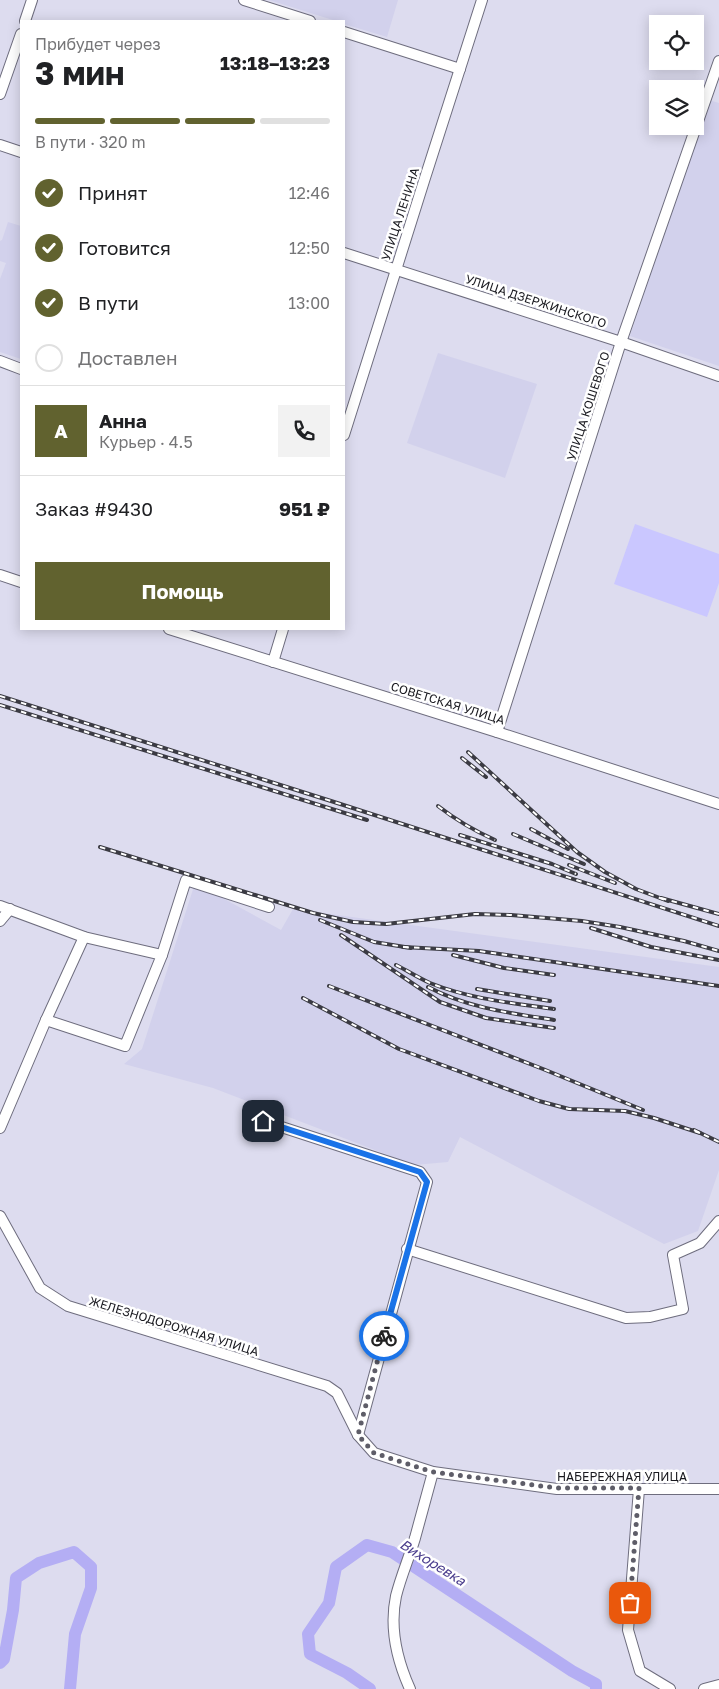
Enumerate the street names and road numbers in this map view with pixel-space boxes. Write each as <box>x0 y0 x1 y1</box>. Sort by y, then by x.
street label: УЛИЦА ЛЕНИНА <box>378 166 422 262</box>
street label: УЛИЦА ДЗЕРЖИНСКОГО <box>464 271 608 331</box>
street label: УЛИЦА КОШЕВОГО <box>563 349 613 462</box>
street label: СОВЕТСКАЯ УЛИЦА <box>389 679 507 727</box>
street label: ЖЕЛЕЗНОДОРОЖНАЯ УЛИЦА <box>87 1293 261 1359</box>
street label: НАБЕРЕЖНАЯ УЛИЦА <box>557 1469 687 1484</box>

